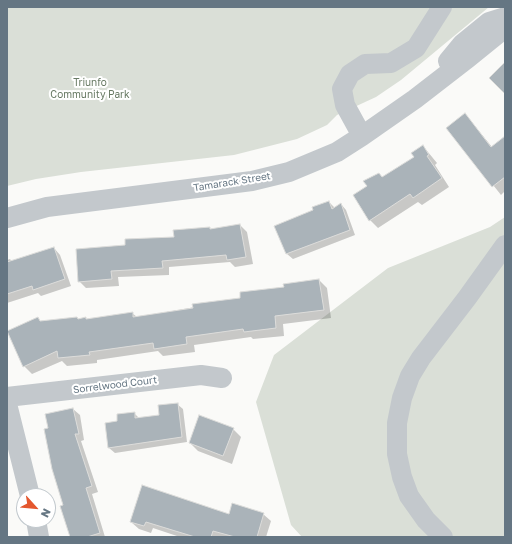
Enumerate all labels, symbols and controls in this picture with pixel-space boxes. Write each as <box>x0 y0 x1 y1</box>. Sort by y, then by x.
park label: Triunfo Community Park <box>50 77 130 100</box>
street label: Tamarack Street <box>192 170 272 194</box>
street label: Sorrelwood Court <box>72 374 158 396</box>
north arrow <box>16 488 56 528</box>
text: N <box>39 507 54 520</box>

